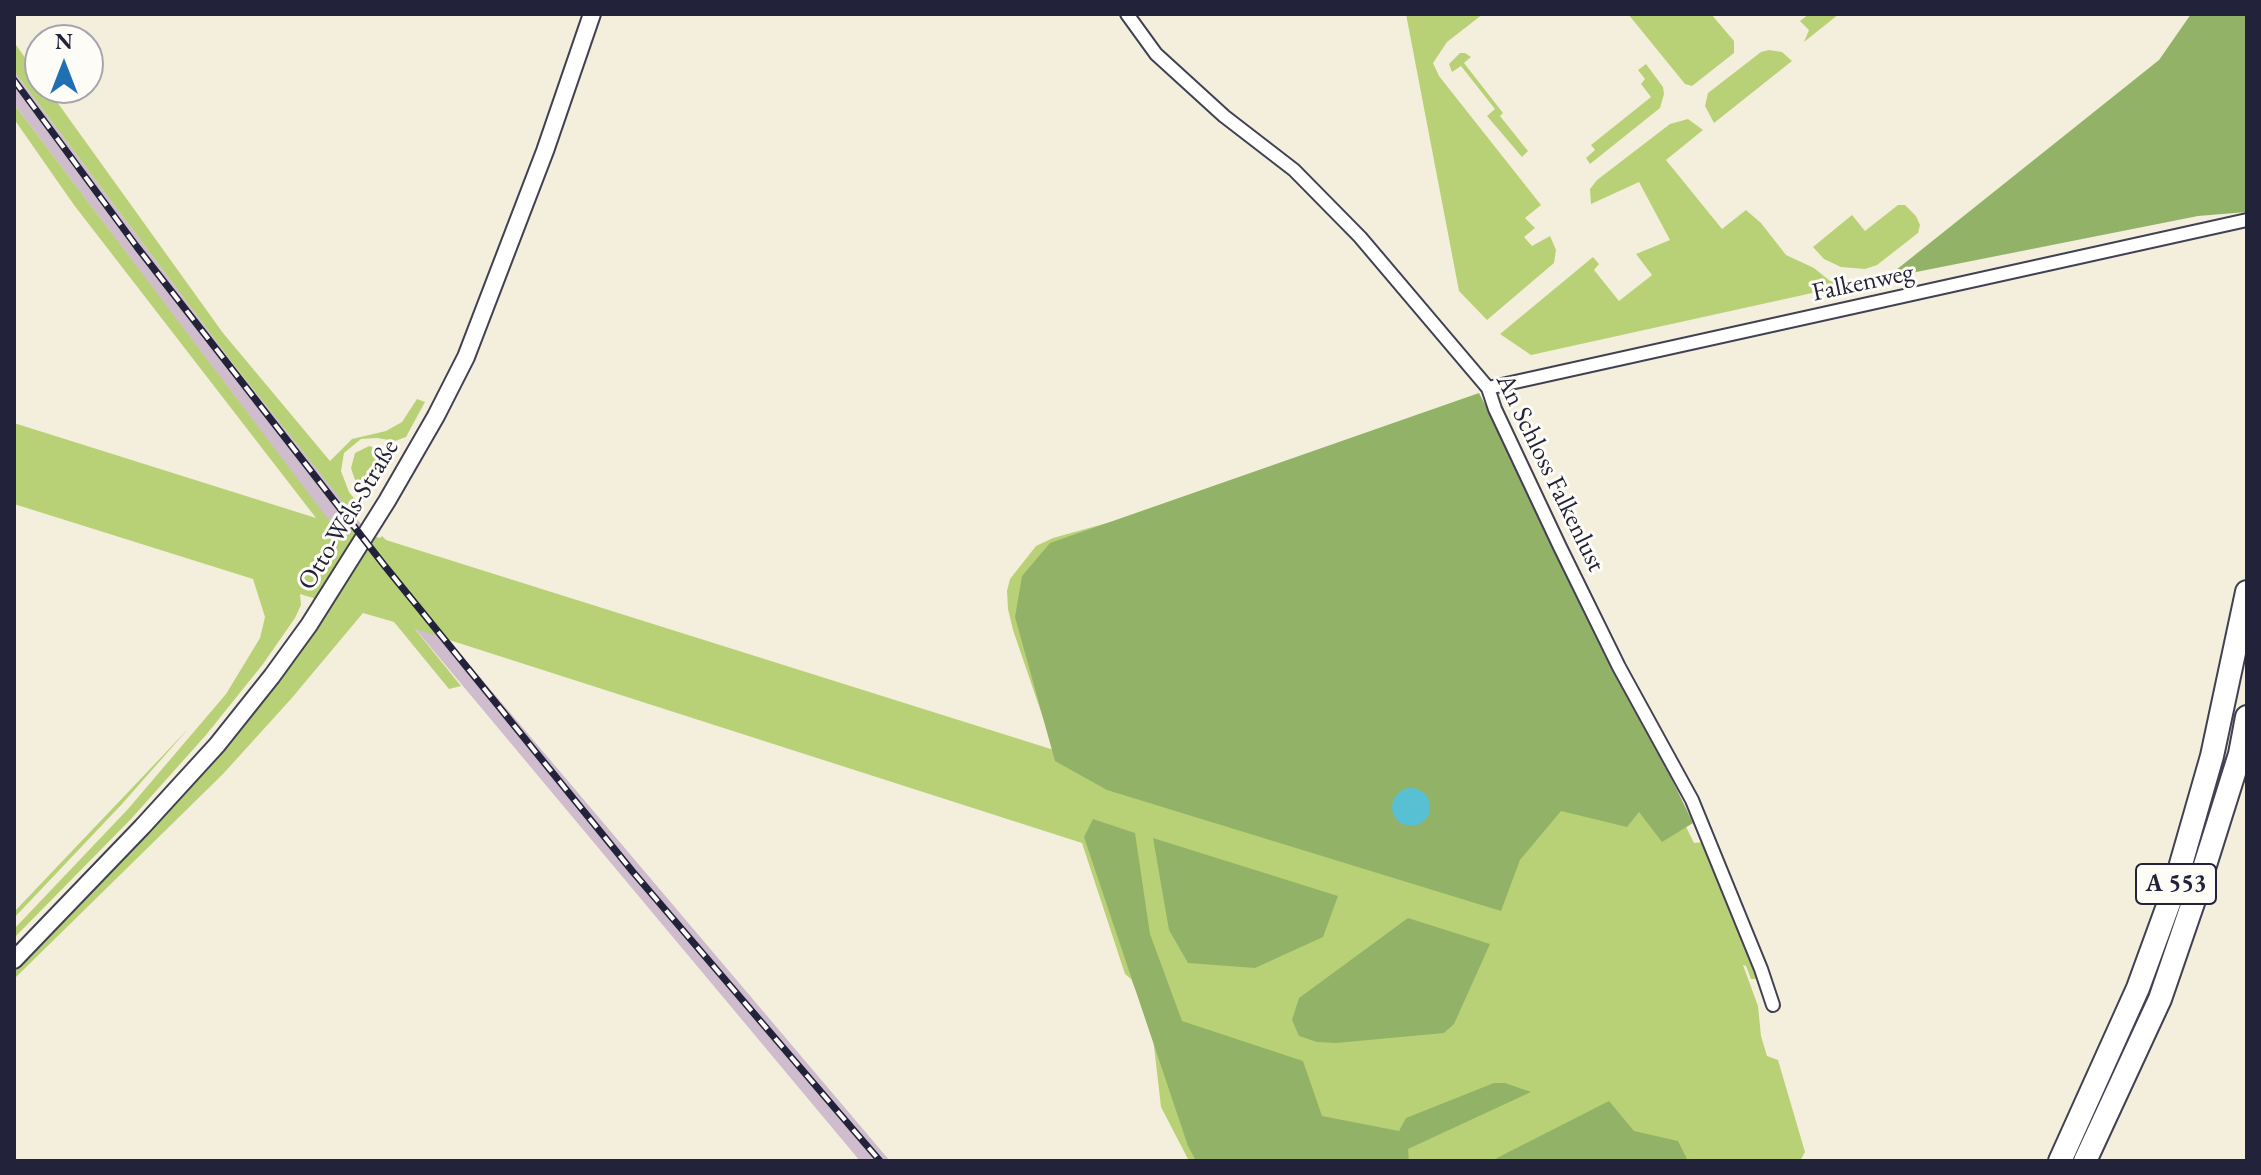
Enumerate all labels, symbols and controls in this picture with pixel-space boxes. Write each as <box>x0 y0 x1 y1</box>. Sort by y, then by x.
north arrow <box>24 24 104 104</box>
text: N <box>55 27 73 56</box>
street label: Falkenweg <box>1809 257 1917 309</box>
street label: An Schloss Falkenlust <box>1489 369 1611 577</box>
street label: Otto-Wels-Straße <box>292 434 406 596</box>
road number: A 553 <box>2136 864 2216 904</box>

